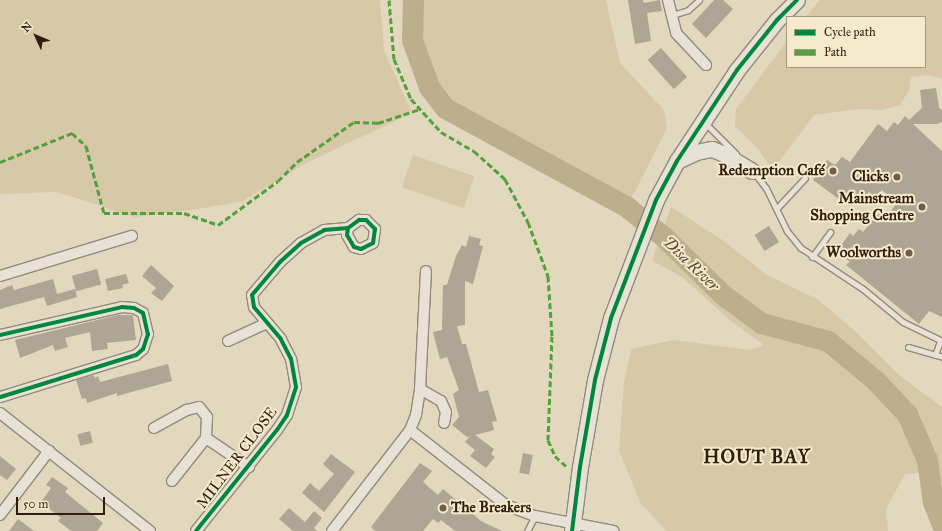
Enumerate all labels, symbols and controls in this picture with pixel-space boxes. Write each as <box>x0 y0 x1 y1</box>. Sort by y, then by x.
north arrow <box>16 16 56 56</box>
legend <box>786 16 926 68</box>
text: N <box>19 19 35 35</box>
text: Cycle path <box>824 25 876 39</box>
text: Path <box>824 45 847 59</box>
place label: Redemption Café <box>718 162 825 180</box>
marker: Redemption Café <box>828 166 838 176</box>
place label: Clicks <box>852 168 889 186</box>
marker: Clicks <box>892 172 902 182</box>
place label: Mainstream Shopping Centre <box>810 189 914 224</box>
marker: Mainstream Shopping Centre <box>917 202 927 212</box>
water label: Disa River <box>659 233 723 295</box>
place label: Woolworths <box>826 244 901 262</box>
marker: Woolworths <box>904 248 914 258</box>
street label: MILNER CLOSE <box>193 404 281 512</box>
district label: HOUT BAY <box>703 446 811 468</box>
scale bar <box>18 489 107 515</box>
text: 50 m <box>23 497 48 511</box>
place label: The Breakers <box>451 499 531 517</box>
marker: The Breakers <box>438 503 448 513</box>

